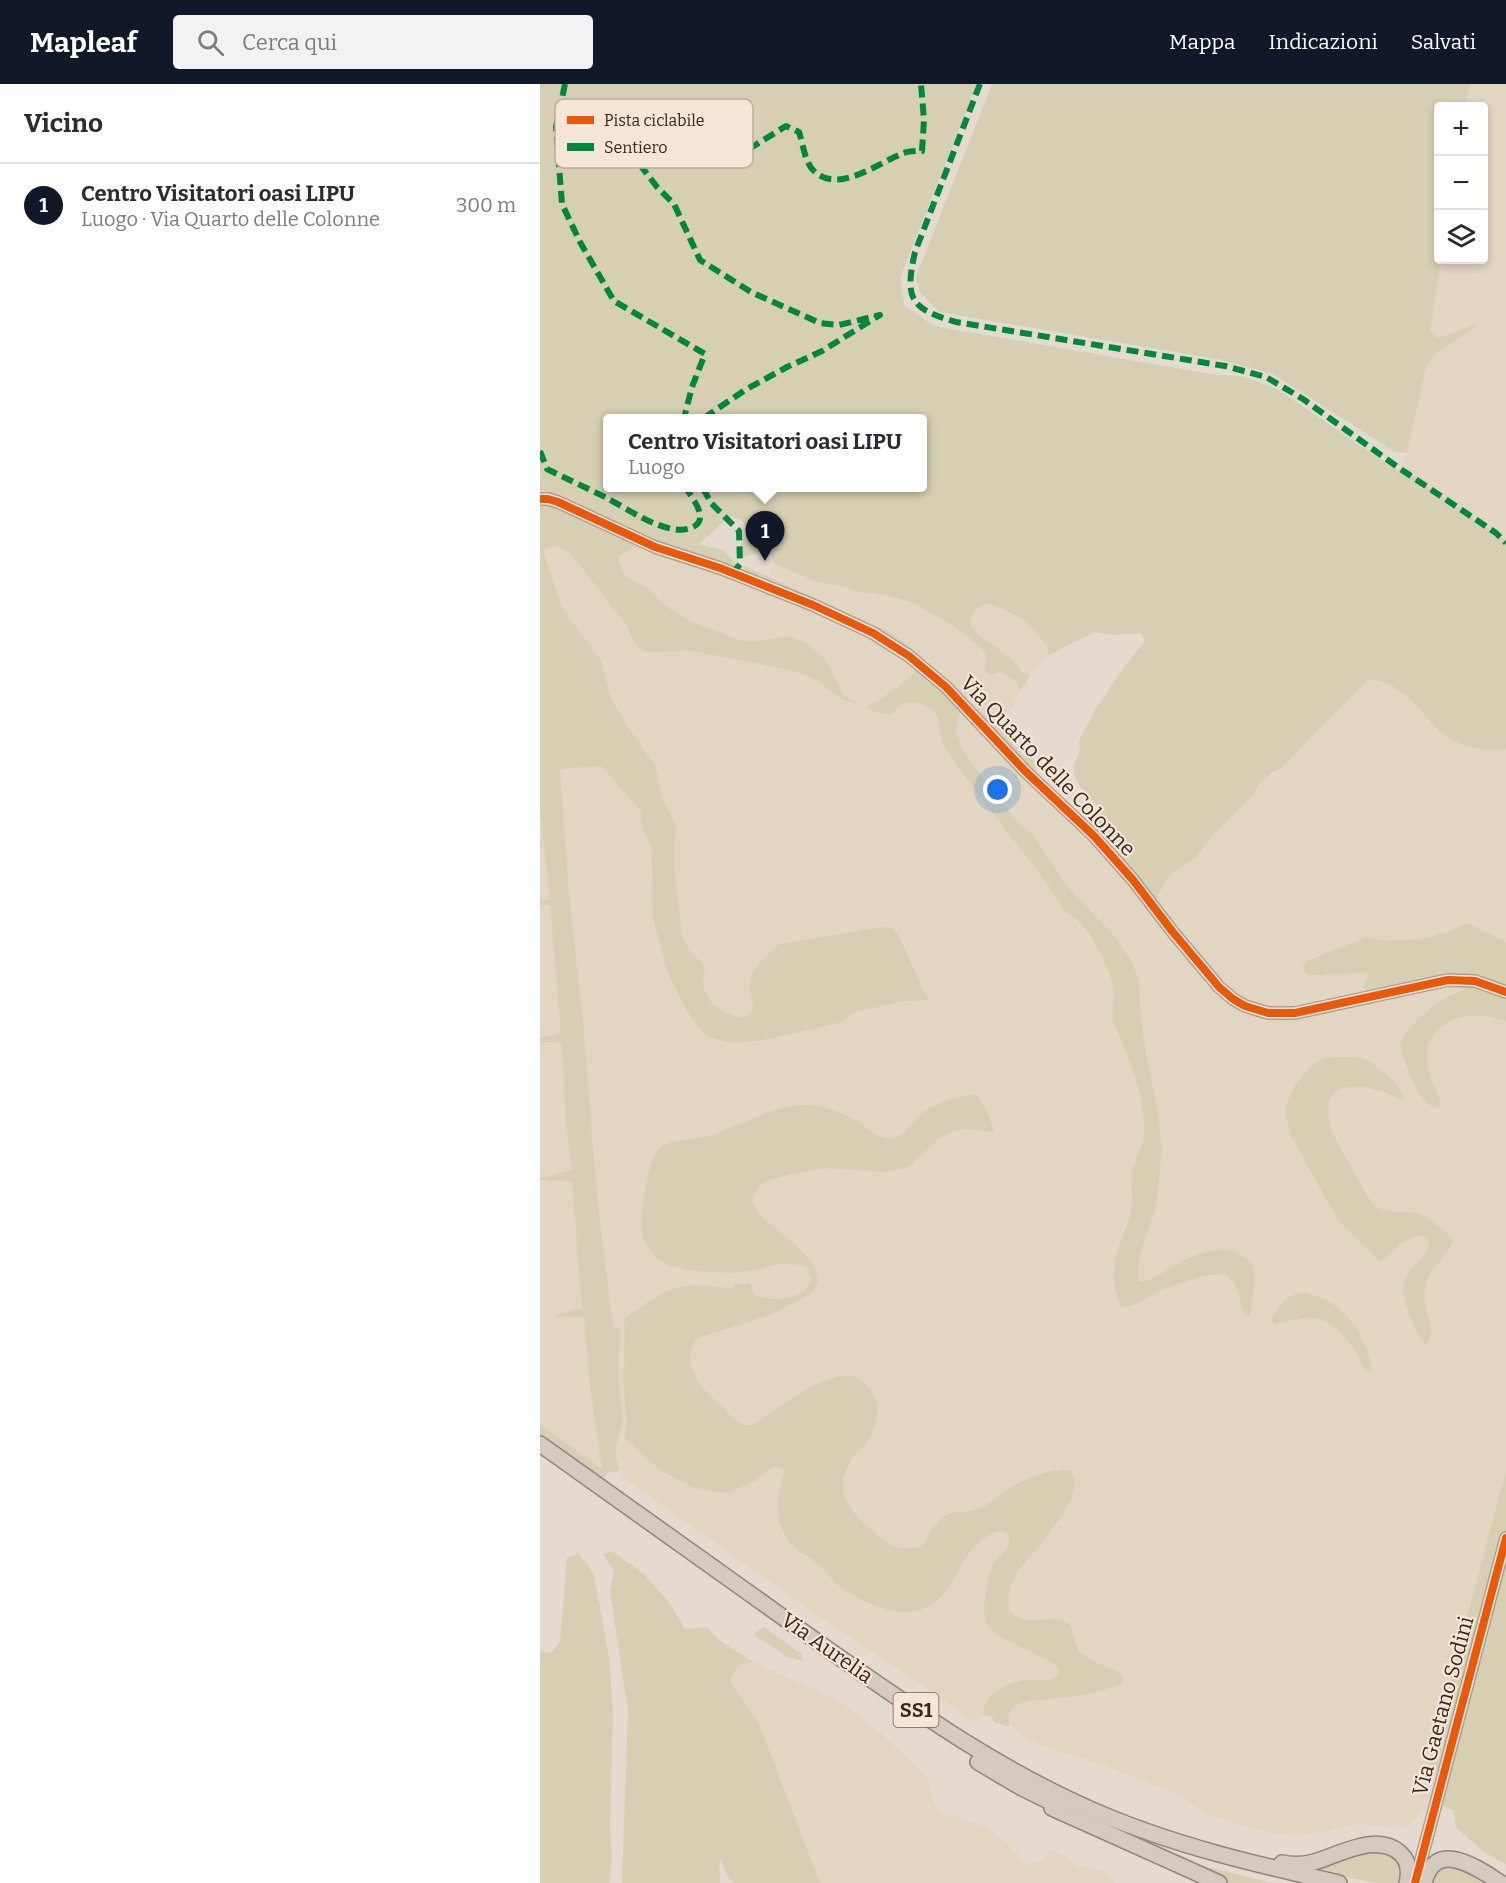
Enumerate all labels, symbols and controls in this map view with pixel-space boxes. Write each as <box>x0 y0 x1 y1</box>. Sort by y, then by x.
search box <box>173 15 593 69</box>
text: Mapleaf <box>30 26 137 59</box>
icon: search <box>194 26 227 59</box>
text: Cerca qui <box>242 29 337 56</box>
text: Mappa <box>1169 29 1235 55</box>
text: Indicazioni <box>1268 29 1378 55</box>
text: Salvati <box>1411 29 1476 55</box>
legend <box>555 99 753 168</box>
map controls <box>1434 102 1488 264</box>
button: + <box>1434 102 1488 156</box>
text: Vicino <box>24 108 103 139</box>
text: Pista ciclabile <box>604 111 705 130</box>
text: Sentiero <box>604 138 667 157</box>
button: − <box>1434 156 1488 210</box>
text: Centro Visitatori oasi LIPU <box>81 180 355 207</box>
text: 1 <box>39 193 48 217</box>
text: 300 m <box>456 193 516 217</box>
text: Luogo · Via Quarto delle Colonne <box>81 207 380 231</box>
button: layers <box>1434 210 1488 264</box>
popup <box>603 414 927 492</box>
text: Centro Visitatori oasi LIPU <box>628 428 902 455</box>
text: Luogo <box>628 455 685 479</box>
pin: 1 <box>746 512 784 561</box>
street label: Via Quarto delle Colonne <box>955 670 1141 862</box>
your location <box>983 775 1012 804</box>
street label: Via Aurelia <box>776 1607 878 1689</box>
street label: Via Gaetano Sodini <box>1407 1613 1479 1799</box>
road number: SS1 <box>894 1693 938 1727</box>

